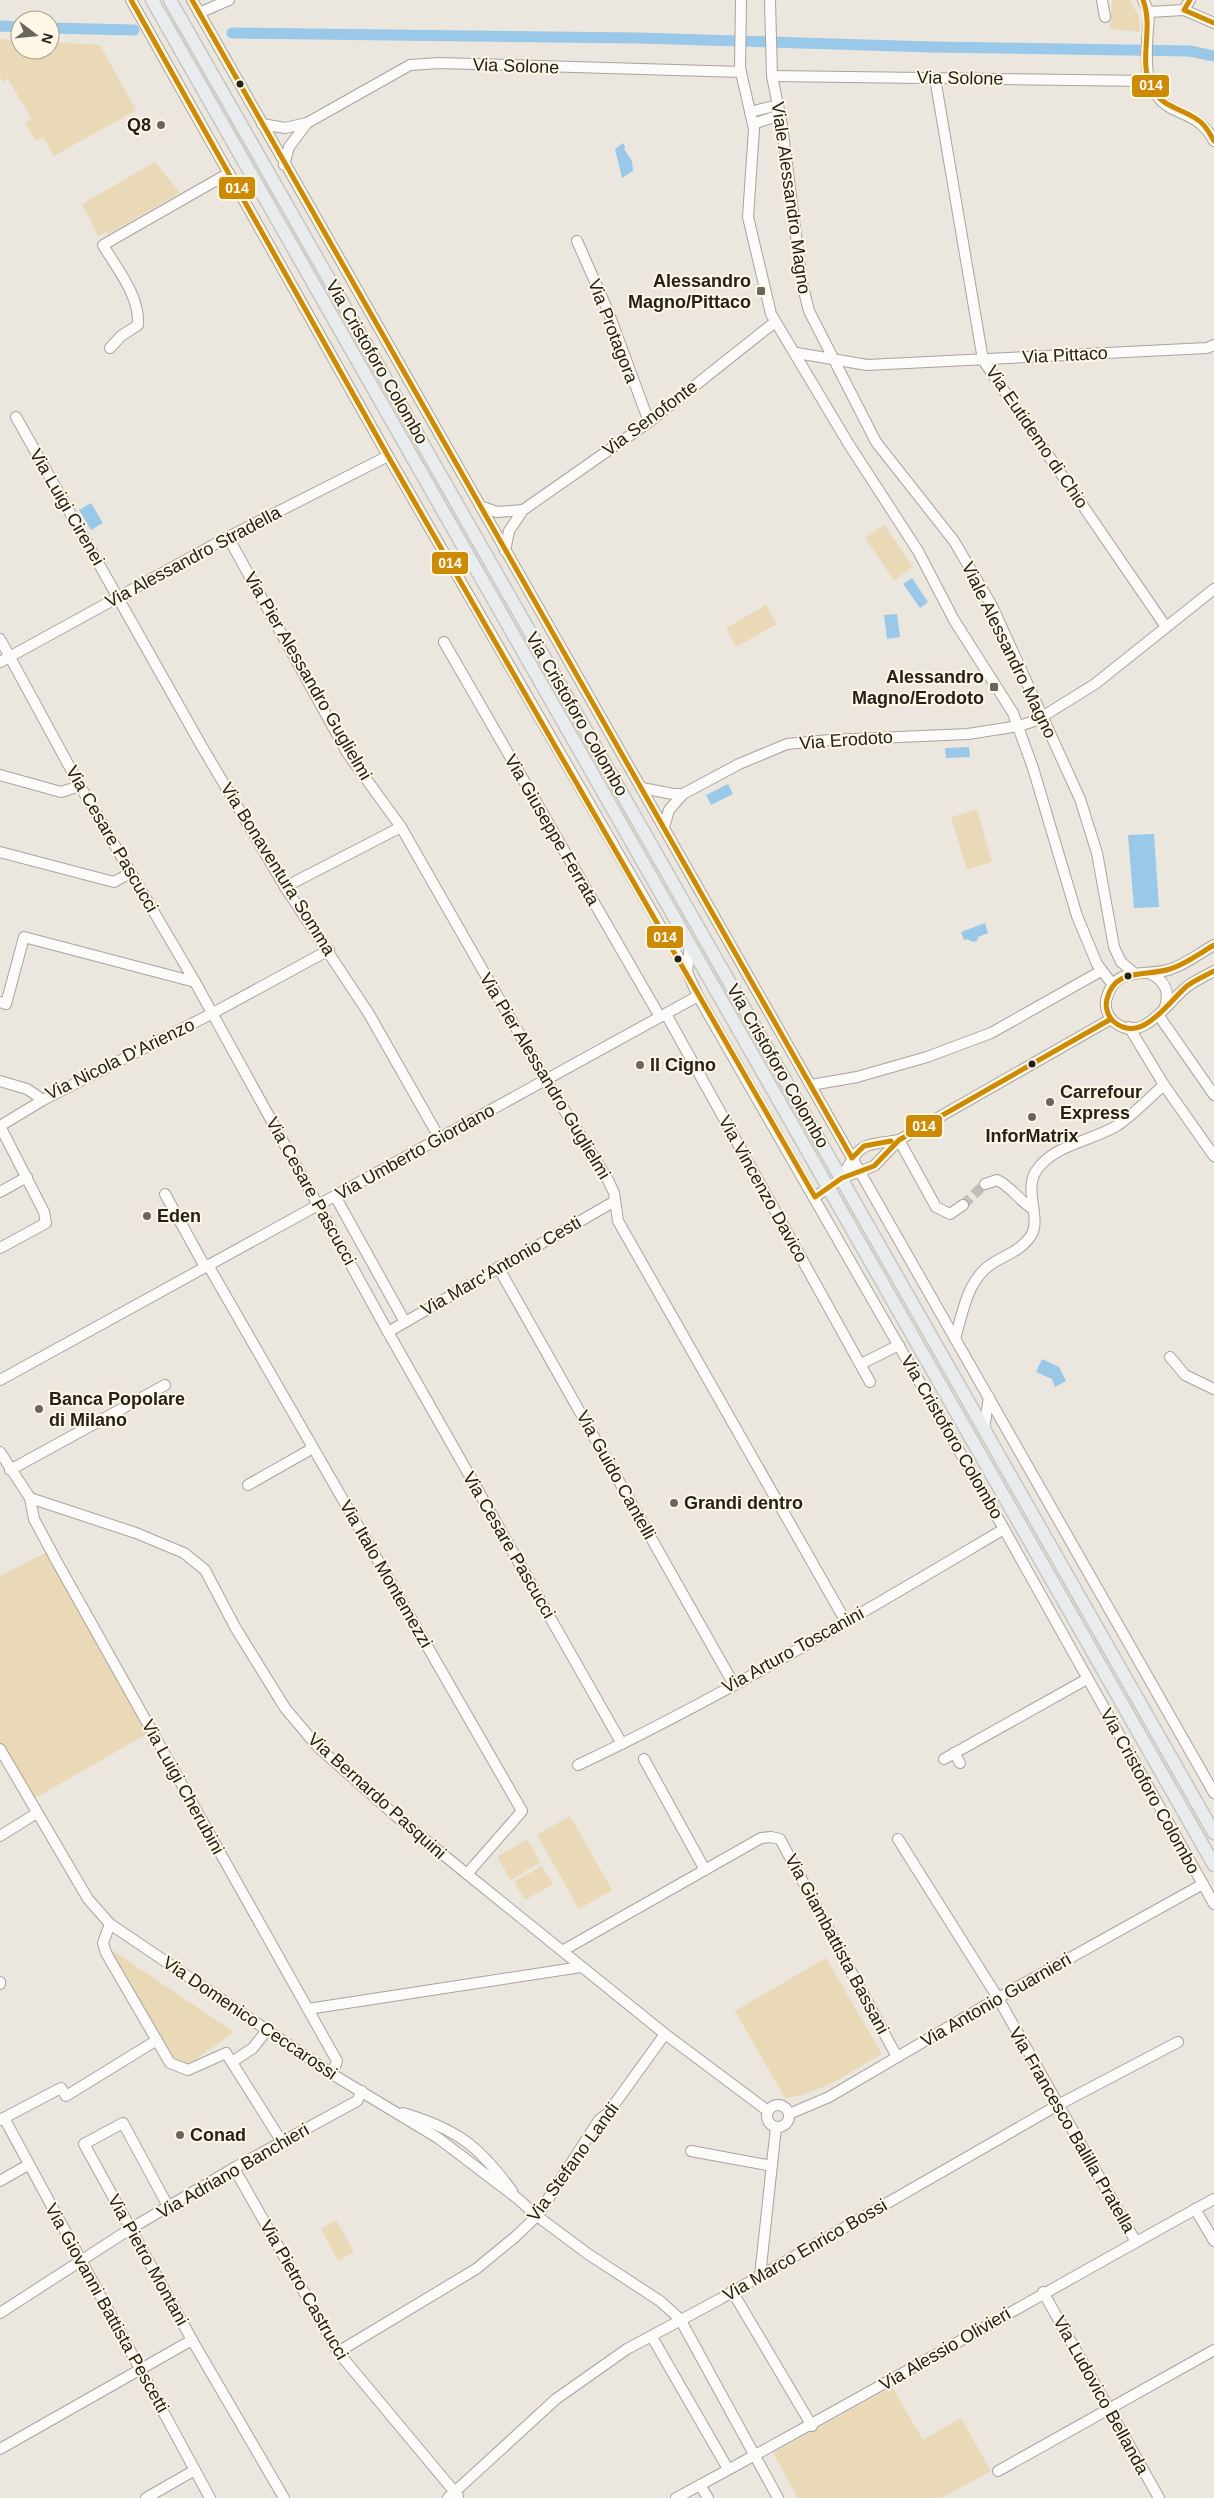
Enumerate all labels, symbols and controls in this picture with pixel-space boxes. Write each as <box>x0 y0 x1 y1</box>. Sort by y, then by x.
north arrow <box>10 10 60 60</box>
text: N <box>38 32 57 46</box>
street label: Via Solone <box>472 54 560 78</box>
street label: Via Solone <box>916 67 1004 89</box>
line badge: 014 <box>1131 74 1170 98</box>
text: 014 <box>1139 77 1163 93</box>
unlabelled marker <box>235 79 245 89</box>
street label: Viale Alessandro Magno <box>768 101 814 295</box>
place label: Q8 <box>127 115 151 135</box>
marker: Q8 <box>155 119 167 131</box>
line badge: 014 <box>218 176 256 200</box>
text: 014 <box>225 180 249 196</box>
place label: Alessandro Magno/Pittaco <box>628 271 751 312</box>
street label: Via Protagora <box>584 276 642 387</box>
street label: Via Cristoforo Colombo <box>322 277 432 447</box>
marker: Alessandro Magno/Pittaco <box>755 285 767 297</box>
street label: Via Pittaco <box>1022 343 1108 367</box>
street label: Via Eutidemo di Chio <box>982 362 1092 512</box>
street label: Via Senofonte <box>599 376 701 460</box>
street label: Via Luigi Cirenei <box>26 445 108 569</box>
street label: Via Alessandro Stradella <box>102 502 285 612</box>
line badge: 014 <box>431 551 469 575</box>
text: 014 <box>438 555 462 571</box>
street label: Viale Alessandro Magno <box>958 559 1060 741</box>
street label: Via Pier Alessandro Guglielmi <box>240 568 376 784</box>
street label: Via Cristoforo Colombo <box>522 629 632 799</box>
place label: Alessandro Magno/Erodoto <box>852 667 984 708</box>
marker: Alessandro Magno/Erodoto <box>988 681 1000 693</box>
street label: Via Erodoto <box>799 727 893 753</box>
street label: Via Giuseppe Ferrata <box>501 751 604 910</box>
street label: Via Cesare Pascucci <box>62 762 162 916</box>
street label: Via Bonaventura Somma <box>217 779 340 960</box>
line badge: 014 <box>646 925 684 949</box>
text: 014 <box>653 929 677 945</box>
unlabelled marker <box>673 954 683 964</box>
street label: Via Pier Alessandro Guglielmi <box>475 969 615 1183</box>
unlabelled marker <box>1123 971 1133 981</box>
street label: Via Cristoforo Colombo <box>723 981 833 1151</box>
street label: Via Nicola D'Arienzo <box>42 1014 198 1104</box>
place label: Il Cigno <box>650 1055 716 1075</box>
marker: Il Cigno <box>634 1059 646 1071</box>
unlabelled marker <box>1027 1059 1037 1069</box>
place label: Carrefour Express <box>1060 1082 1142 1123</box>
marker: Carrefour Express <box>1044 1096 1056 1108</box>
street label: Via Umberto Giordano <box>332 1100 498 1204</box>
marker: InforMatrix <box>1026 1111 1038 1123</box>
street label: Via Vincenzo Davico <box>714 1112 812 1266</box>
street label: Via Cesare Pascucci <box>262 1114 360 1268</box>
line badge: 014 <box>905 1114 943 1138</box>
text: 014 <box>912 1118 936 1134</box>
place label: InforMatrix <box>985 1126 1079 1146</box>
place label: Eden <box>157 1206 201 1226</box>
marker: Eden <box>141 1210 153 1222</box>
street label: Via Marc'Antonio Cesti <box>418 1212 584 1320</box>
street label: Via Cristoforo Colombo <box>897 1352 1007 1522</box>
place label: Banca Popolare di Milano <box>49 1389 185 1430</box>
marker: Banca Popolare di Milano <box>33 1403 45 1415</box>
street label: Via Guido Cantelli <box>572 1407 660 1543</box>
street label: Via Cesare Pascucci <box>459 1468 559 1622</box>
place label: Grandi dentro <box>684 1493 803 1513</box>
street label: Via Italo Montemezzi <box>336 1497 436 1651</box>
marker: Grandi dentro <box>668 1497 680 1509</box>
street label: Via Arturo Toscanini <box>719 1603 867 1697</box>
street label: Via Cristoforo Colombo <box>1096 1705 1204 1877</box>
street label: Via Luigi Cherubini <box>138 1716 228 1858</box>
street label: Via Bernardo Pasquini <box>304 1729 450 1863</box>
street label: Via Giambattista Bassani <box>781 1851 893 2037</box>
street label: Via Antonio Guarnieri <box>917 1949 1075 2051</box>
street label: Via Domenico Ceccarossi <box>159 1952 341 2084</box>
street label: Via Francesco Balilla Pratella <box>1005 2024 1140 2237</box>
street label: Via Stefano Landi <box>523 2099 623 2225</box>
street label: Via Adriano Banchieri <box>154 2119 312 2223</box>
place label: Conad <box>190 2125 246 2145</box>
marker: Conad <box>174 2129 186 2141</box>
street label: Via Pietro Montani <box>104 2191 192 2329</box>
street label: Via Marco Enrico Bossi <box>720 2195 890 2305</box>
street label: Via Giovanni Battista Pescetti <box>41 2200 173 2416</box>
street label: Via Pietro Castrucci <box>256 2217 352 2363</box>
street label: Via Alessio Olivieri <box>876 2303 1014 2395</box>
street label: Via Ludovico Bellanda <box>1049 2312 1153 2478</box>

